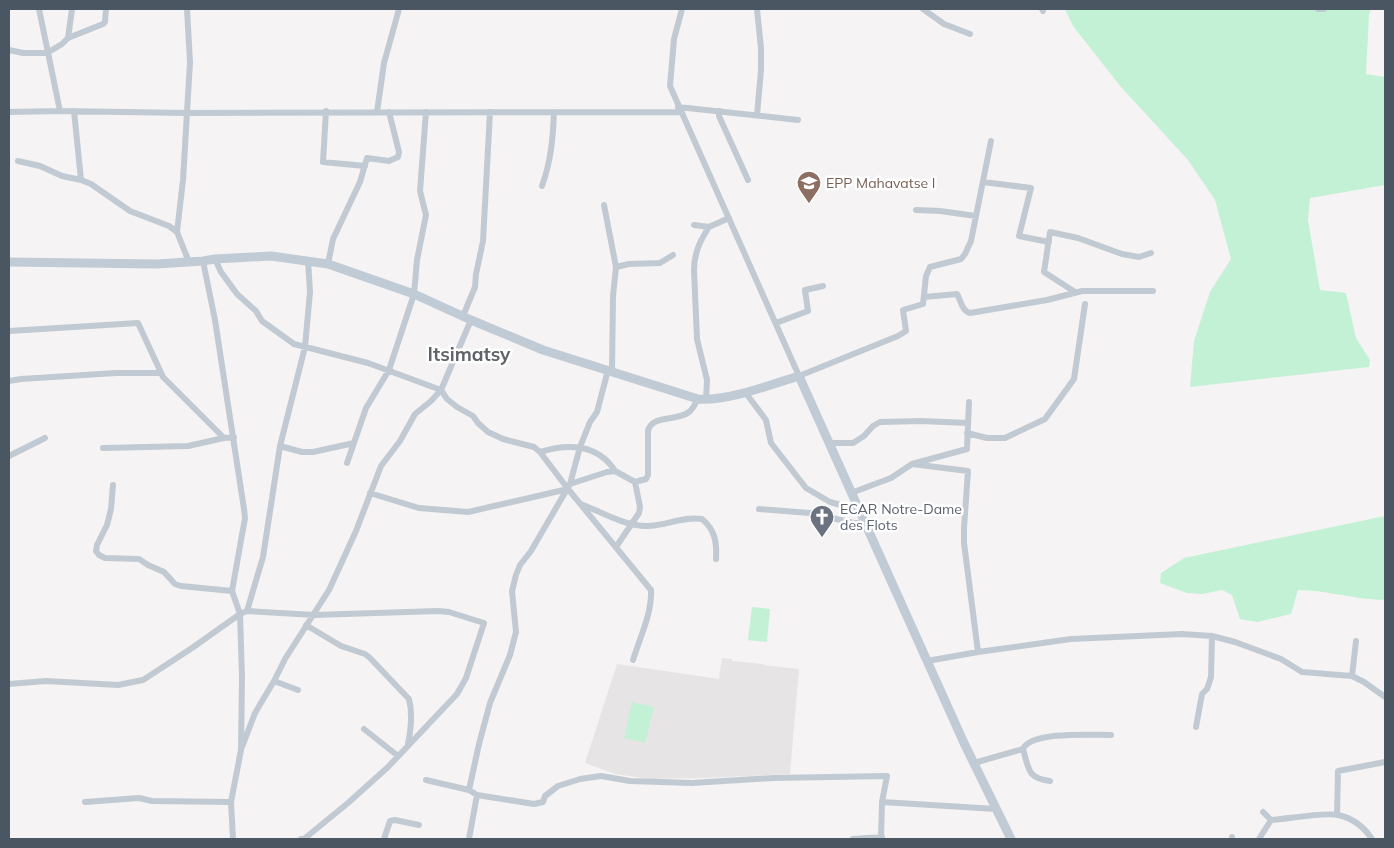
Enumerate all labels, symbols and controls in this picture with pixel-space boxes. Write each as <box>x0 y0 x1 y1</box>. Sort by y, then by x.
school or university icon: EPP Mahavatse I <box>796 170 822 204</box>
place label: EPP Mahavatse I <box>826 174 936 192</box>
district label: Itsimatsy <box>428 342 511 366</box>
place label: ECAR Notre-Dame des Flots <box>840 500 962 534</box>
church icon: ECAR Notre-Dame des Flots <box>809 504 835 538</box>

